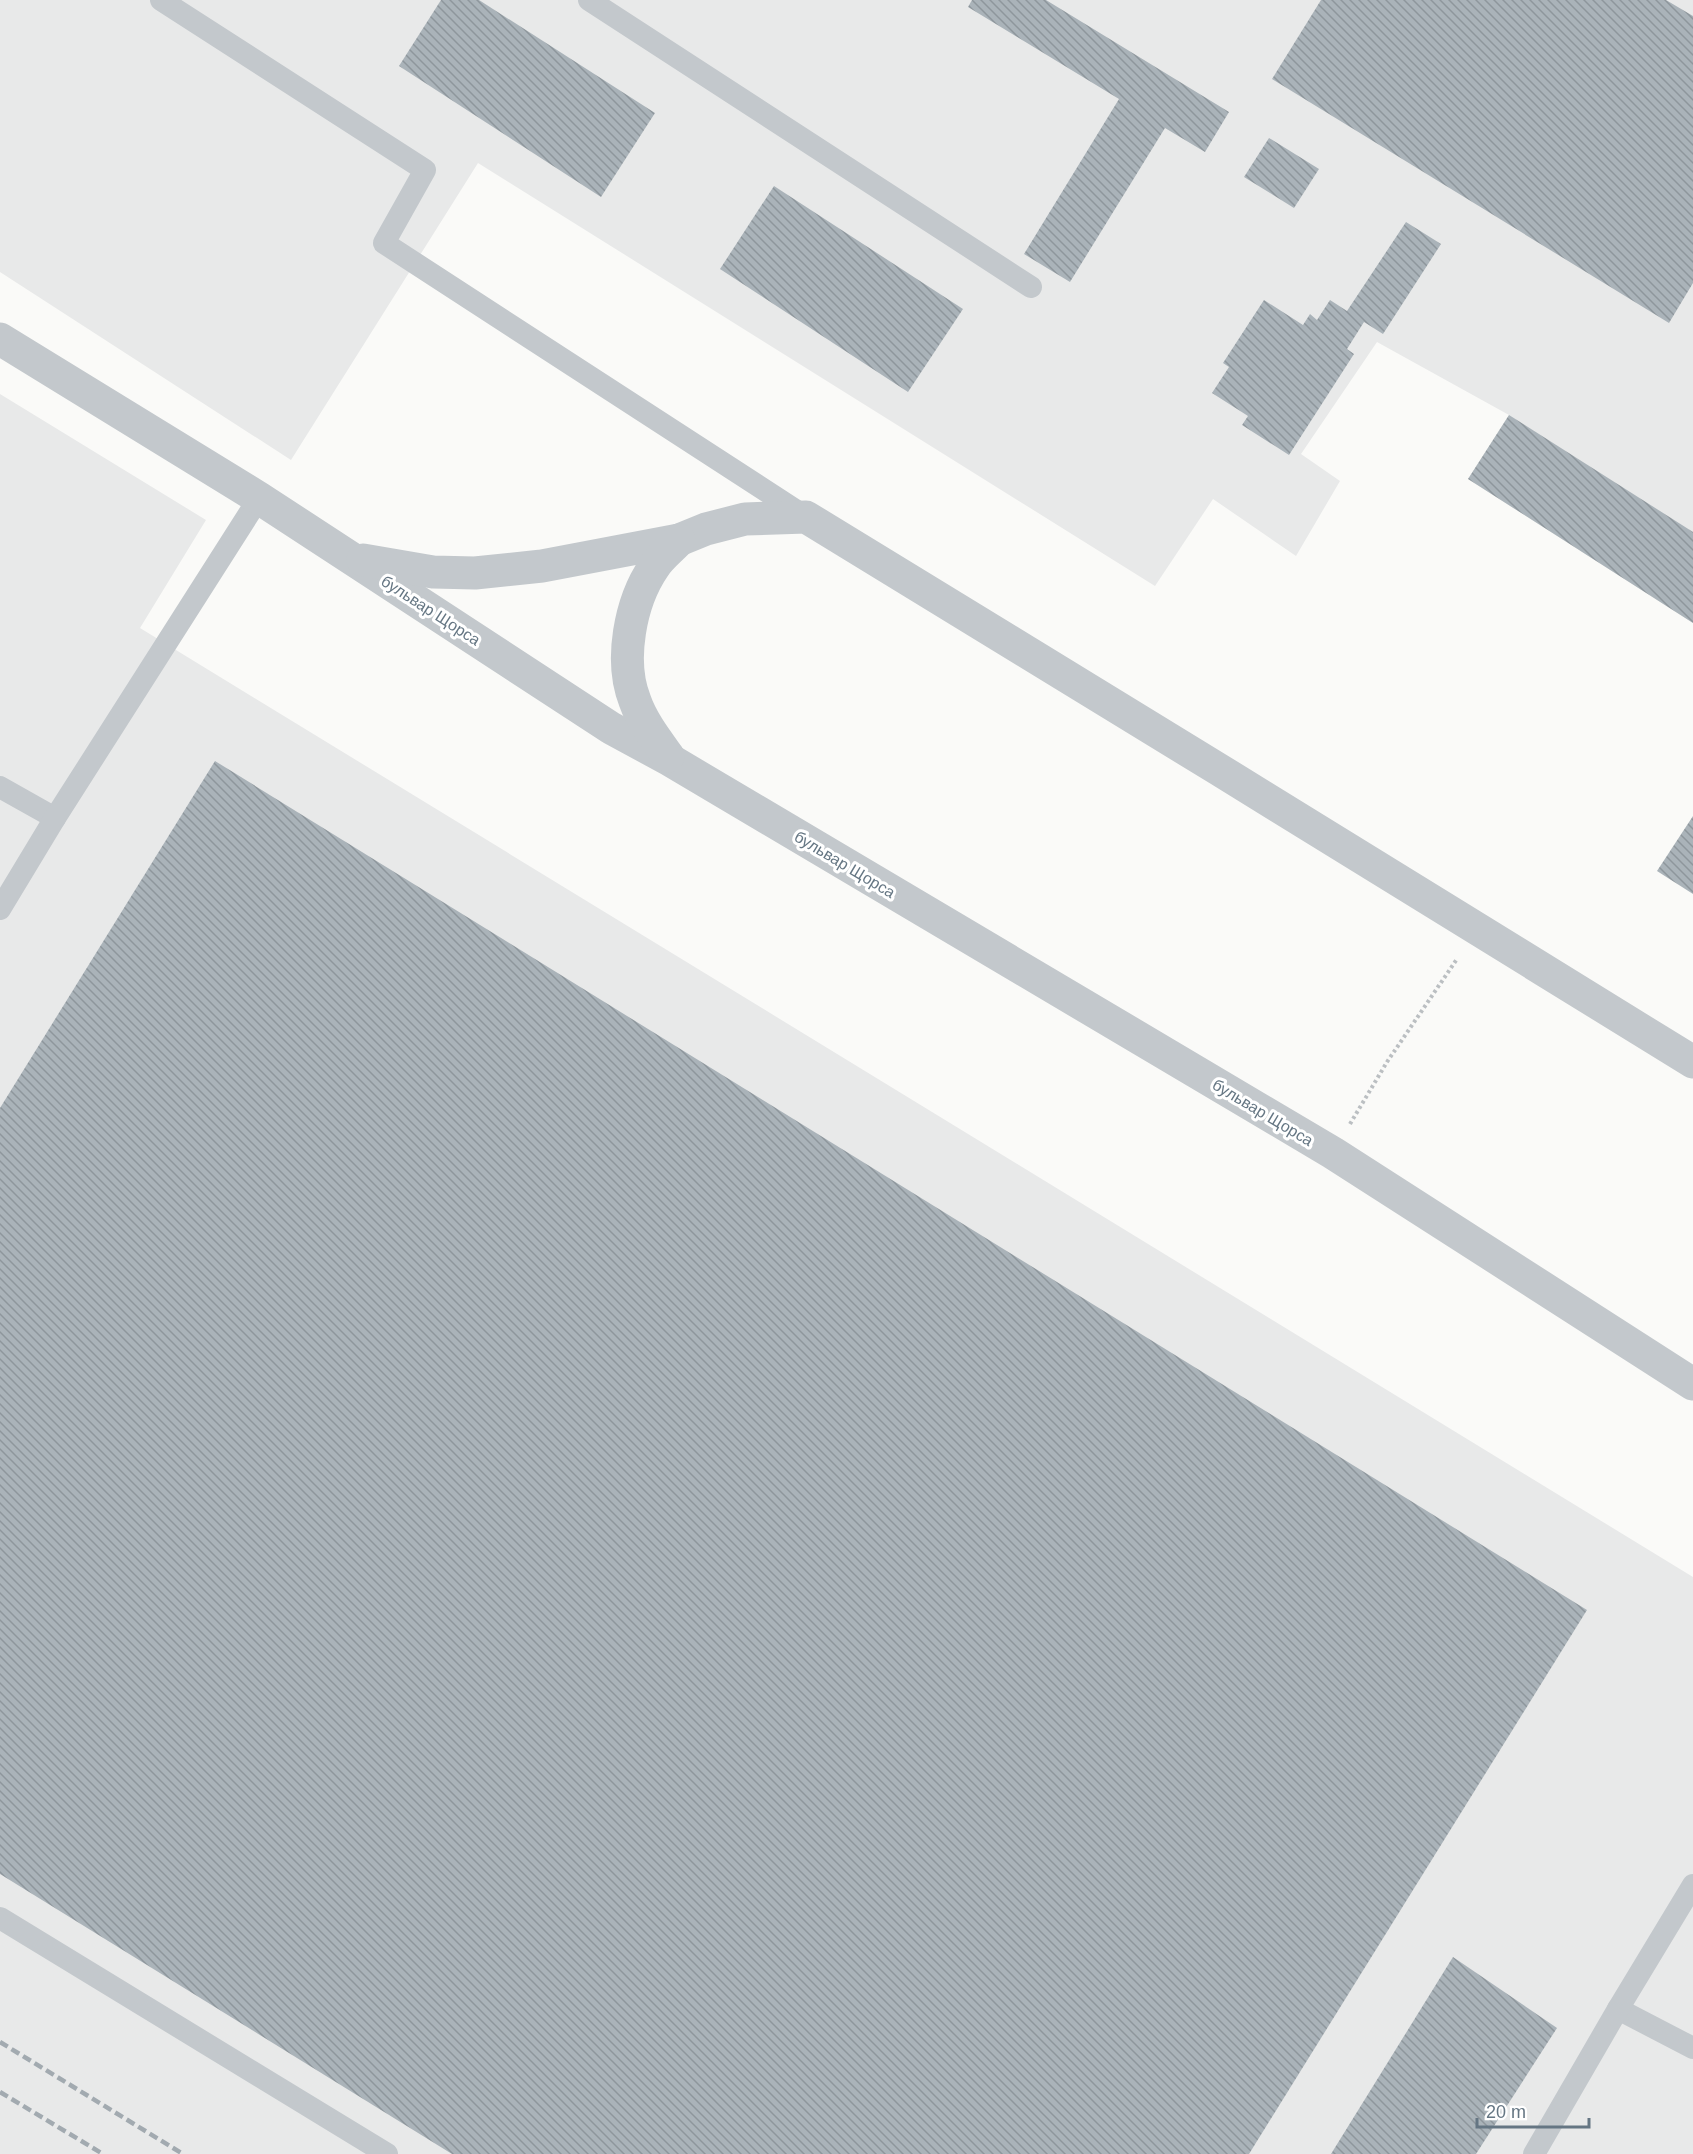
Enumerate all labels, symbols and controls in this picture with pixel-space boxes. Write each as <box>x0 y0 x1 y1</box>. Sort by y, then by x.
street label: бульвар Щорса <box>378 572 483 649</box>
street label: бульвар Щорса <box>791 828 898 901</box>
street label: бульвар Щорса <box>1209 1076 1316 1149</box>
scale bar <box>1477 2091 1590 2129</box>
text: 20 m <box>1486 2102 1526 2122</box>

